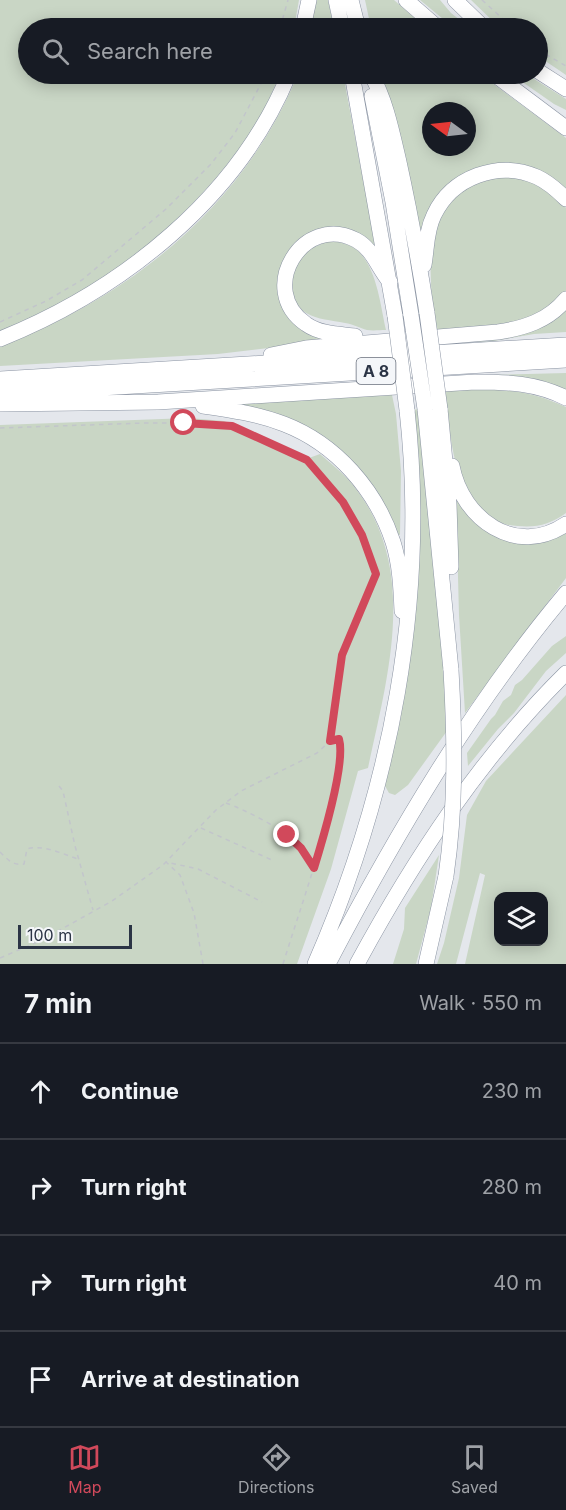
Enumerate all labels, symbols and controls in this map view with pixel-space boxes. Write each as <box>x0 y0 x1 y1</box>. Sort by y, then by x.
search box <box>18 18 548 84</box>
icon: search <box>39 35 72 68</box>
text: Search here <box>87 38 213 64</box>
north arrow <box>422 102 476 156</box>
road number: A 8 <box>356 358 395 384</box>
route start <box>170 409 196 435</box>
route end <box>273 821 299 847</box>
map controls <box>494 892 548 946</box>
button: layers <box>494 892 548 946</box>
scale bar <box>18 922 132 950</box>
text: 100 m <box>27 925 72 945</box>
text: 7 min <box>24 988 92 1019</box>
text: Walk · 550 m <box>419 991 542 1015</box>
icon: ahead <box>24 1075 57 1108</box>
text: Continue <box>81 1078 179 1104</box>
text: 230 m <box>482 1079 542 1103</box>
icon: right <box>24 1171 57 1204</box>
text: Turn right <box>81 1174 187 1200</box>
text: 280 m <box>482 1175 542 1199</box>
icon: right <box>24 1267 57 1300</box>
text: Turn right <box>81 1270 187 1296</box>
text: 40 m <box>493 1271 542 1295</box>
icon: arrive <box>24 1363 57 1396</box>
text: Arrive at destination <box>81 1366 300 1392</box>
tab: Map <box>68 1441 102 1497</box>
tab: Directions <box>238 1441 314 1497</box>
tab: Saved <box>451 1441 498 1497</box>

